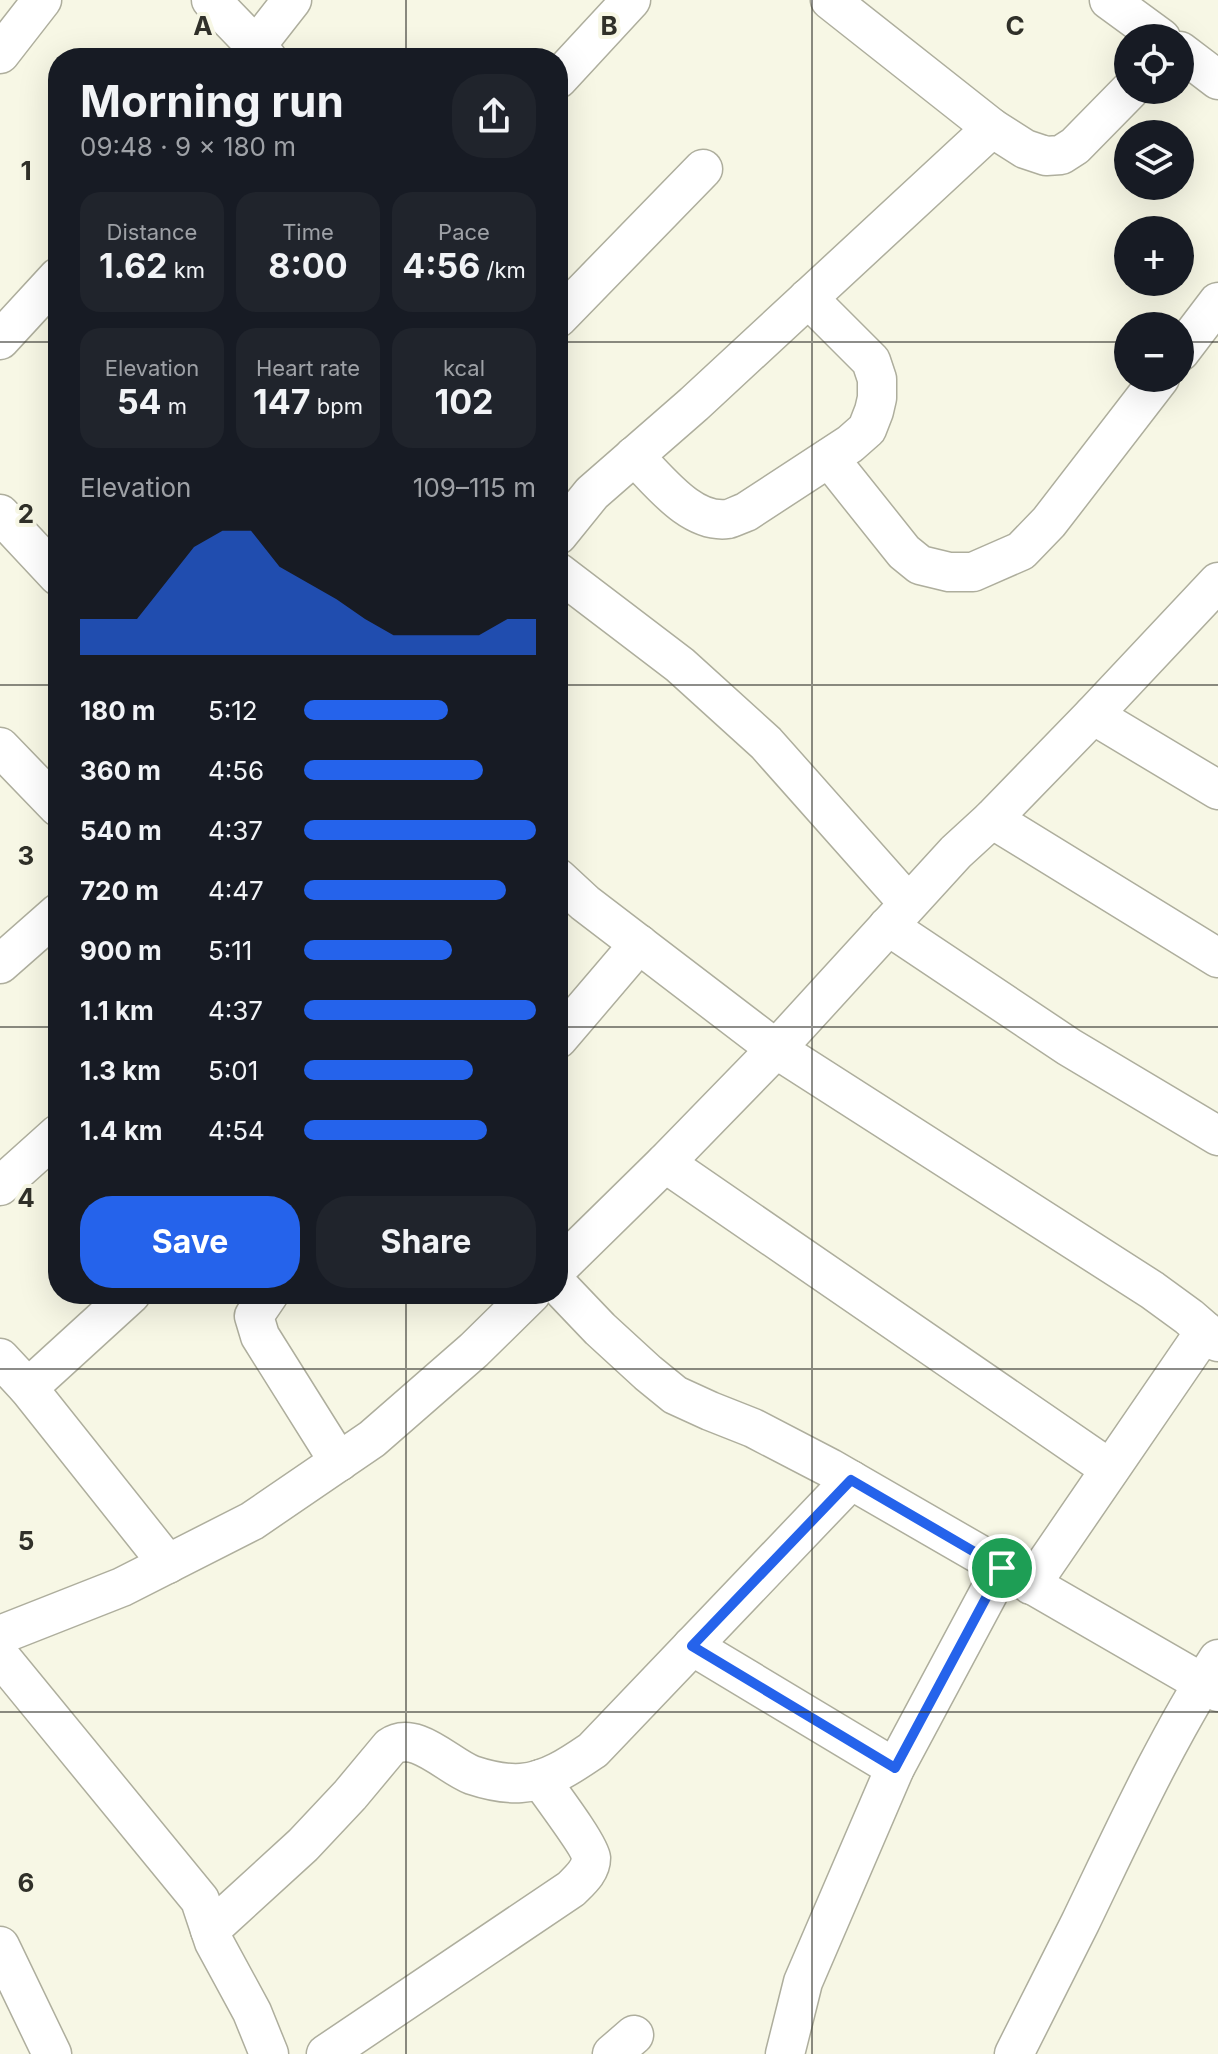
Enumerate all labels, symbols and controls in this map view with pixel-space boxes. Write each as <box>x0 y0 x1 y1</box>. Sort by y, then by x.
text: A <box>193 10 213 41</box>
text: B <box>600 10 618 41</box>
text: C <box>1005 10 1025 41</box>
map controls <box>1114 24 1194 392</box>
button: locate <box>1114 24 1194 104</box>
text: Morning run <box>80 74 344 128</box>
button: share <box>452 74 536 158</box>
button: layers <box>1114 120 1194 200</box>
text: 09:48 · 9 × 180 m <box>80 131 296 162</box>
text: 1 <box>20 155 32 186</box>
button: + <box>1114 216 1194 296</box>
text: Distance <box>107 219 197 245</box>
text: Time <box>282 219 334 245</box>
text: Pace <box>438 219 490 245</box>
text: 1.62 <box>99 245 167 286</box>
text: 8:00 <box>268 245 348 286</box>
text: 4:56 <box>402 245 480 286</box>
text: km <box>167 257 205 283</box>
text: /km <box>480 257 526 283</box>
button: − <box>1114 312 1194 392</box>
text: Elevation <box>105 355 199 381</box>
text: Heart rate <box>256 355 360 381</box>
text: kcal <box>443 355 485 381</box>
text: 54 <box>117 381 162 422</box>
text: 147 <box>253 381 311 422</box>
text: 102 <box>434 381 494 422</box>
text: m <box>162 393 187 419</box>
text: bpm <box>311 393 363 419</box>
text: Elevation <box>80 472 191 503</box>
text: 109–115 m <box>413 472 536 503</box>
text: 2 <box>18 498 34 529</box>
text: 180 m <box>80 695 156 726</box>
text: 5:12 <box>208 695 258 726</box>
text: 360 m <box>80 755 161 786</box>
text: 4:56 <box>208 755 264 786</box>
text: 540 m <box>80 815 162 846</box>
text: 4:37 <box>208 815 263 846</box>
text: 3 <box>18 840 34 871</box>
text: 720 m <box>80 875 159 906</box>
text: 4:47 <box>208 875 264 906</box>
text: 900 m <box>80 935 162 966</box>
text: 5:11 <box>208 935 252 966</box>
text: 1.1 km <box>80 995 154 1026</box>
text: 4:37 <box>208 995 263 1026</box>
text: 1.3 km <box>80 1055 161 1086</box>
text: 5:01 <box>208 1055 258 1086</box>
text: 1.4 km <box>80 1115 162 1146</box>
text: 4:54 <box>208 1115 265 1146</box>
text: 4 <box>17 1182 35 1213</box>
button: Save <box>80 1196 300 1288</box>
button: Share <box>316 1196 536 1288</box>
text: 5 <box>18 1525 34 1556</box>
pin <box>968 1534 1036 1602</box>
icon: arrive <box>980 1546 1024 1590</box>
text: 6 <box>18 1867 34 1898</box>

